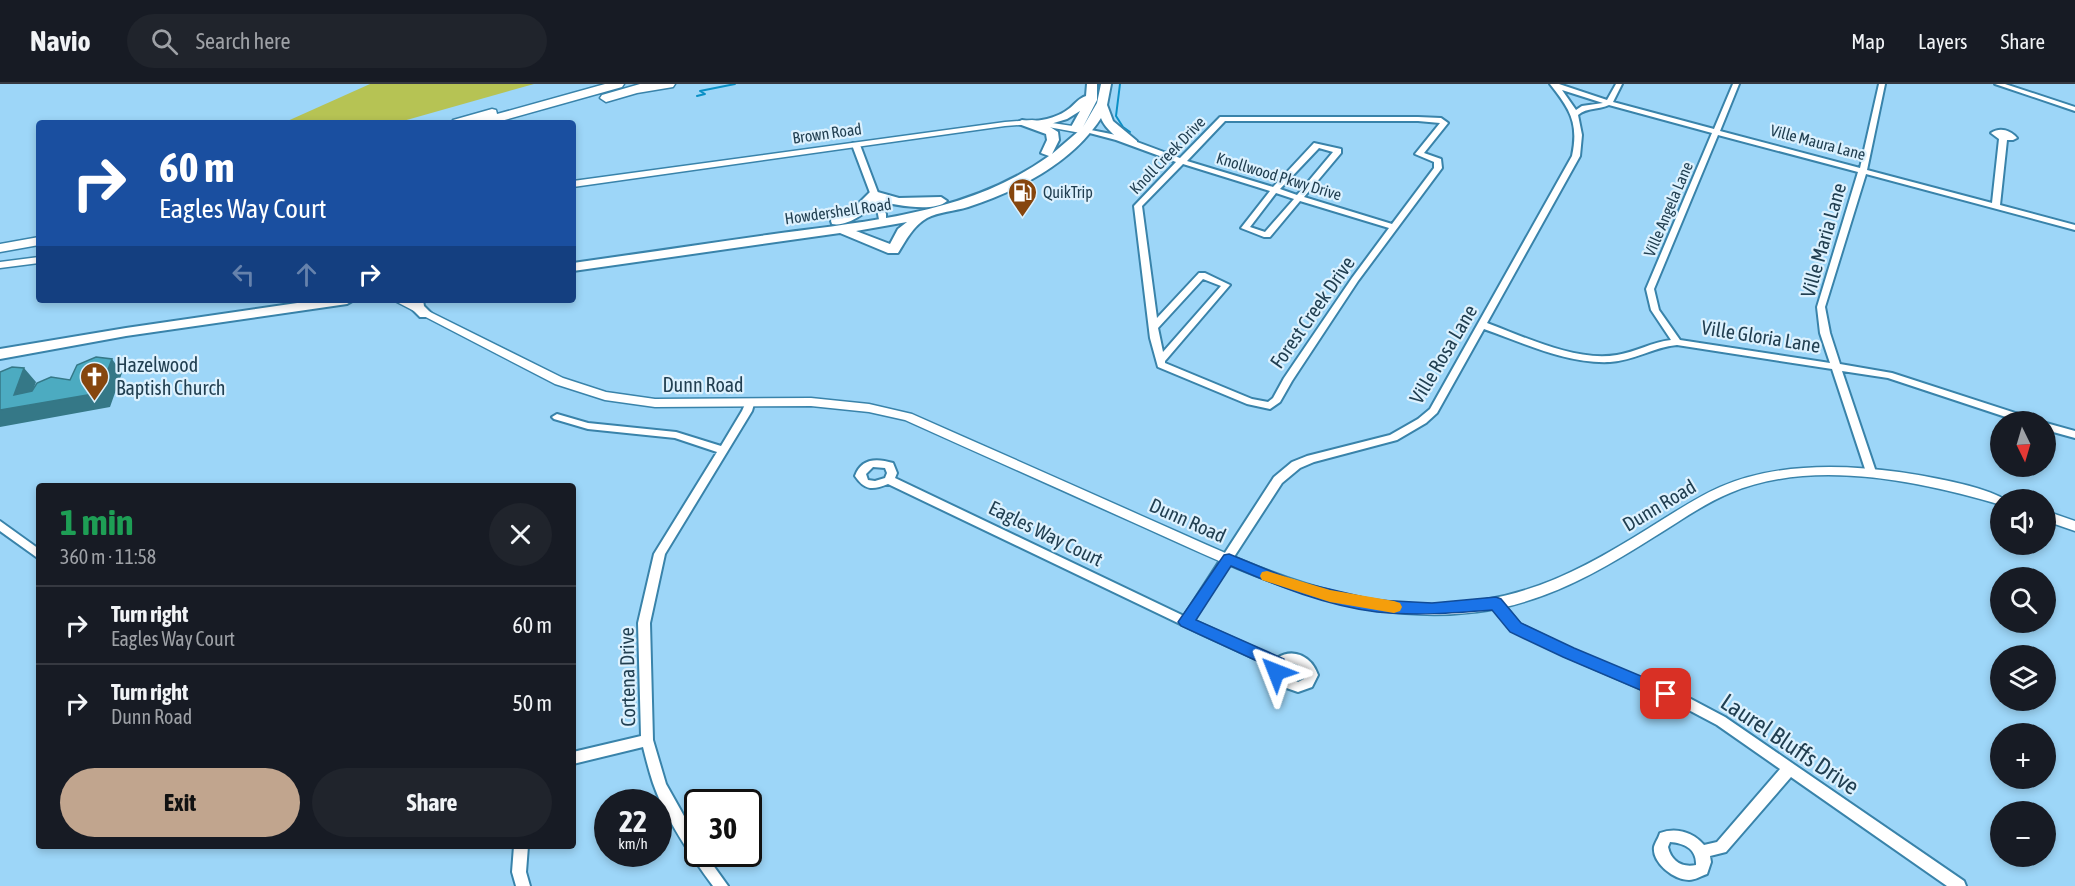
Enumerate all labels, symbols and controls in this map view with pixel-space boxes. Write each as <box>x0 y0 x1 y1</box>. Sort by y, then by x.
search box <box>127 14 547 68</box>
text: Navio <box>30 25 91 57</box>
icon: search <box>148 25 181 58</box>
text: Search here <box>196 28 291 54</box>
text: Map <box>1851 29 1885 53</box>
text: Layers <box>1918 29 1968 53</box>
text: Share <box>2001 29 2045 53</box>
street label: Knoll Creek Drive <box>1126 113 1208 197</box>
street label: Brown Road <box>791 119 863 147</box>
street label: Ville Maura Lane <box>1768 121 1868 163</box>
text: 60 m <box>159 143 234 191</box>
icon: right <box>60 144 138 222</box>
street label: Knollwood Pkwy Drive <box>1214 148 1344 205</box>
street label: Ville Angela Lane <box>1640 159 1697 260</box>
fuel station icon: QuikTrip <box>1006 176 1038 218</box>
street label: Ville Maria Lane <box>1796 180 1850 300</box>
place label: QuikTrip <box>1043 183 1093 202</box>
text: Eagles Way Court <box>159 193 327 224</box>
street label: Howdershell Road <box>784 195 892 227</box>
street label: Forest Creek Drive <box>1265 252 1359 372</box>
icon: left <box>227 258 260 291</box>
icon: ahead <box>290 258 323 291</box>
icon: right <box>353 258 386 291</box>
street label: Ville Rosa Lane <box>1405 301 1481 407</box>
street label: Ville Gloria Lane <box>1700 315 1822 357</box>
place label: Hazelwood Baptish Church <box>116 353 225 399</box>
church icon: Hazelwood Baptish Church <box>79 360 111 402</box>
street label: Dunn Road <box>662 373 744 396</box>
north arrow <box>1990 411 2056 477</box>
map controls <box>1990 411 2056 867</box>
street label: Dunn Road <box>1618 474 1700 536</box>
button: sound <box>1990 489 2056 555</box>
street label: Dunn Road <box>1146 493 1230 547</box>
street label: Eagles Way Court <box>985 495 1107 571</box>
text: 1 min <box>60 501 134 543</box>
button: close <box>489 503 552 566</box>
text: 360 m · 11:58 <box>60 545 156 568</box>
button: search <box>1990 567 2056 633</box>
text: Turn right <box>111 601 188 627</box>
icon: right <box>60 609 93 642</box>
text: 60 m <box>512 612 552 638</box>
text: Eagles Way Court <box>111 627 235 650</box>
street label: Cortena Drive <box>615 627 639 727</box>
position arrow <box>1244 640 1308 704</box>
button: layers <box>1990 645 2056 711</box>
pin <box>1640 668 1691 719</box>
icon: arrive <box>1649 677 1682 710</box>
text: Turn right <box>111 679 188 705</box>
icon: right <box>60 687 93 720</box>
street label: Laurel Bluffs Drive <box>1716 688 1864 800</box>
text: 50 m <box>512 690 552 716</box>
text: Dunn Road <box>111 705 192 728</box>
button: + <box>1990 723 2056 789</box>
button: Exit <box>60 768 300 837</box>
button: Share <box>312 768 552 837</box>
speed limit sign: 30 <box>684 789 762 867</box>
button: − <box>1990 801 2056 867</box>
text: 22 <box>619 804 647 838</box>
text: km/h <box>618 835 648 852</box>

